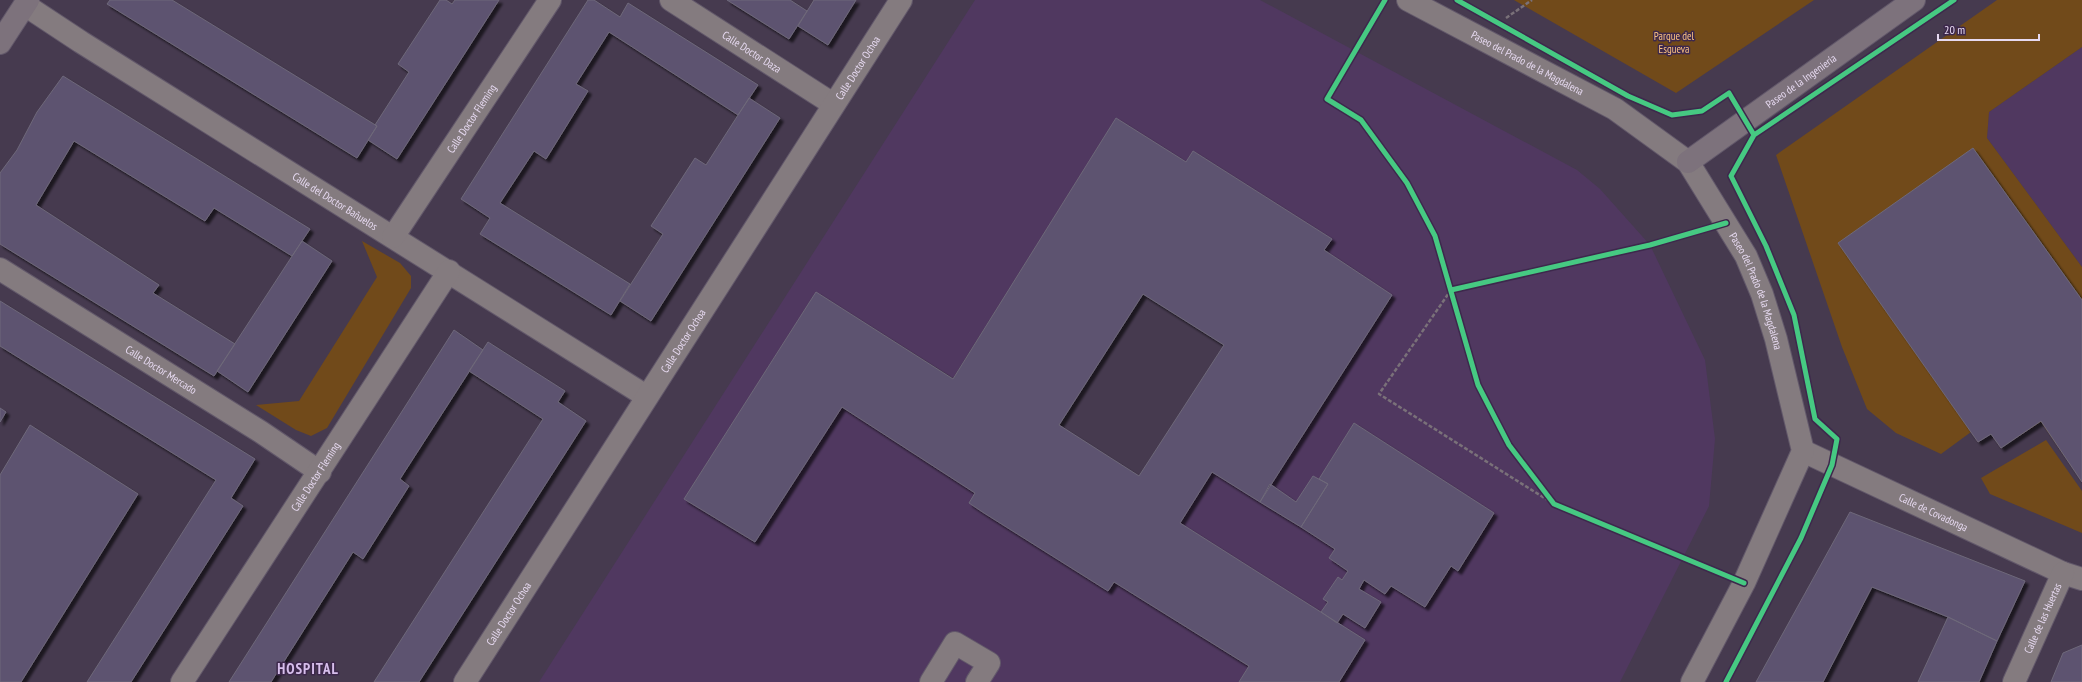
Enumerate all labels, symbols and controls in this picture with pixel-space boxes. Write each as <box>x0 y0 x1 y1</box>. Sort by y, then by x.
scale bar <box>1938 16 2039 42</box>
text: 20 m <box>1944 22 1965 37</box>
street label: Calle Doctor Daza <box>720 28 784 76</box>
street label: Paseo del Prado de la Magdalena <box>1469 28 1586 98</box>
park label: Parque del Esgueva <box>1654 29 1695 56</box>
street label: Calle Doctor Ochoa <box>832 33 883 102</box>
street label: Paseo de la Ingeniería <box>1763 51 1839 111</box>
street label: Calle Doctor Fleming <box>444 81 499 156</box>
street label: Calle del Doctor Bañuelos <box>290 169 381 233</box>
street label: Paseo del Prado de la Magdalena <box>1726 230 1785 351</box>
street label: Calle Doctor Ochoa <box>658 306 709 375</box>
street label: Calle Doctor Mercado <box>123 342 200 397</box>
street label: Calle Doctor Fleming <box>288 439 343 514</box>
street label: Calle de Covadonga <box>1897 490 1970 534</box>
street label: Calle Doctor Ochoa <box>483 579 534 648</box>
street label: Calle de las Huertas <box>2021 580 2065 656</box>
district label: HOSPITAL <box>277 659 339 678</box>

